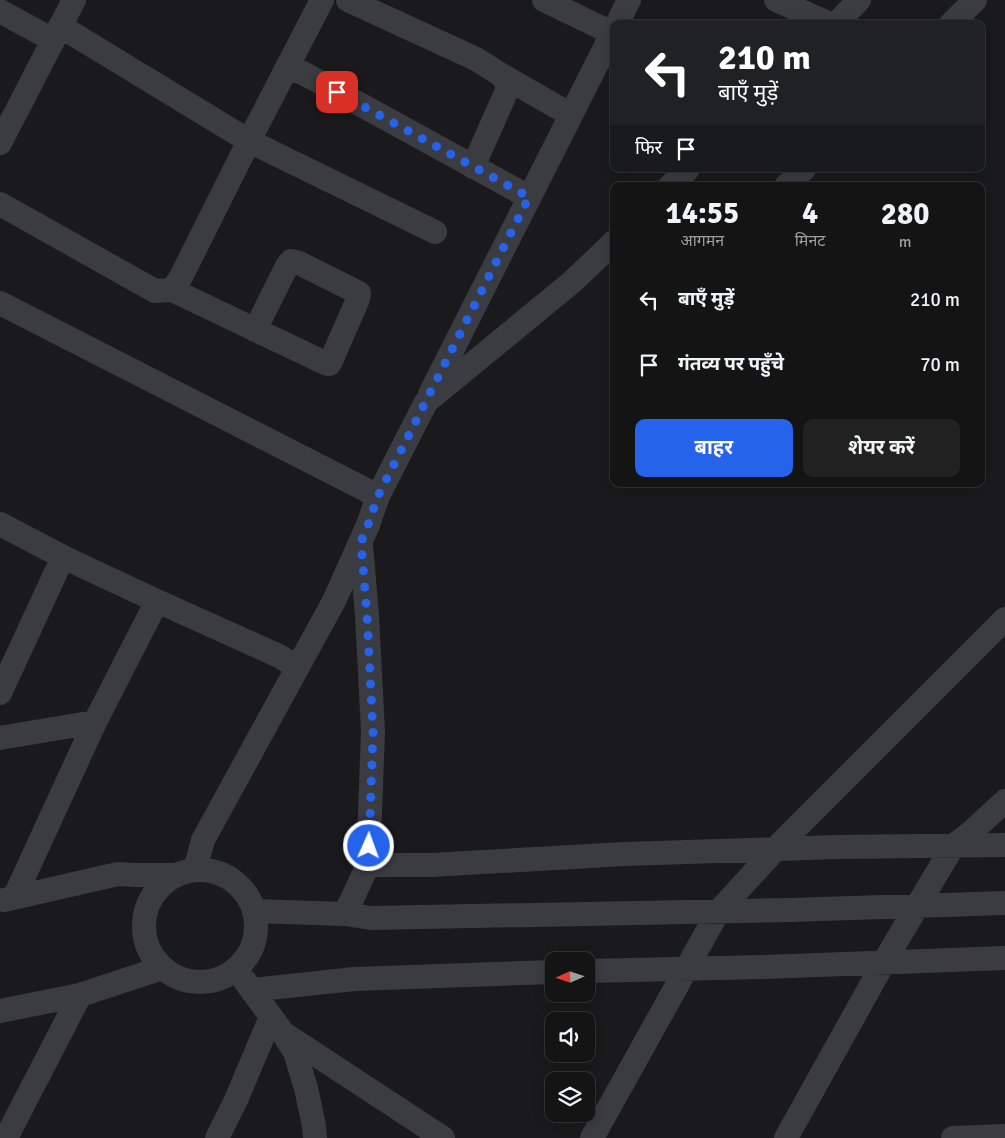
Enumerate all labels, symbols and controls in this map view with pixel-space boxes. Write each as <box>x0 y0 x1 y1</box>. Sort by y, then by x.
text: 210 m <box>718 36 811 79</box>
icon: left <box>635 40 700 105</box>
pin <box>316 71 358 113</box>
icon: arrive <box>323 78 351 106</box>
text: बाएँ मुड़ें <box>718 79 778 106</box>
icon: arrive <box>672 135 700 163</box>
text: फिर <box>635 136 662 160</box>
text: 14:55 <box>666 195 739 232</box>
text: 4 <box>802 195 818 232</box>
text: 280 <box>881 196 929 233</box>
text: आगमन <box>680 231 724 251</box>
text: मिनट <box>795 231 825 251</box>
text: m <box>899 232 912 252</box>
icon: left <box>635 286 663 314</box>
text: बाएँ मुड़ें <box>678 287 734 311</box>
text: 210 m <box>910 288 960 312</box>
icon: arrive <box>635 351 663 379</box>
text: गंतव्य पर पहुँचे <box>678 352 784 376</box>
text: 70 m <box>920 353 960 377</box>
button: बाहर <box>635 419 793 477</box>
button: शेयर करें <box>803 419 960 477</box>
position arrow <box>342 819 394 871</box>
north arrow <box>545 952 595 1002</box>
map controls <box>545 952 595 1122</box>
button: sound <box>545 1012 595 1062</box>
button: layers <box>545 1072 595 1122</box>

